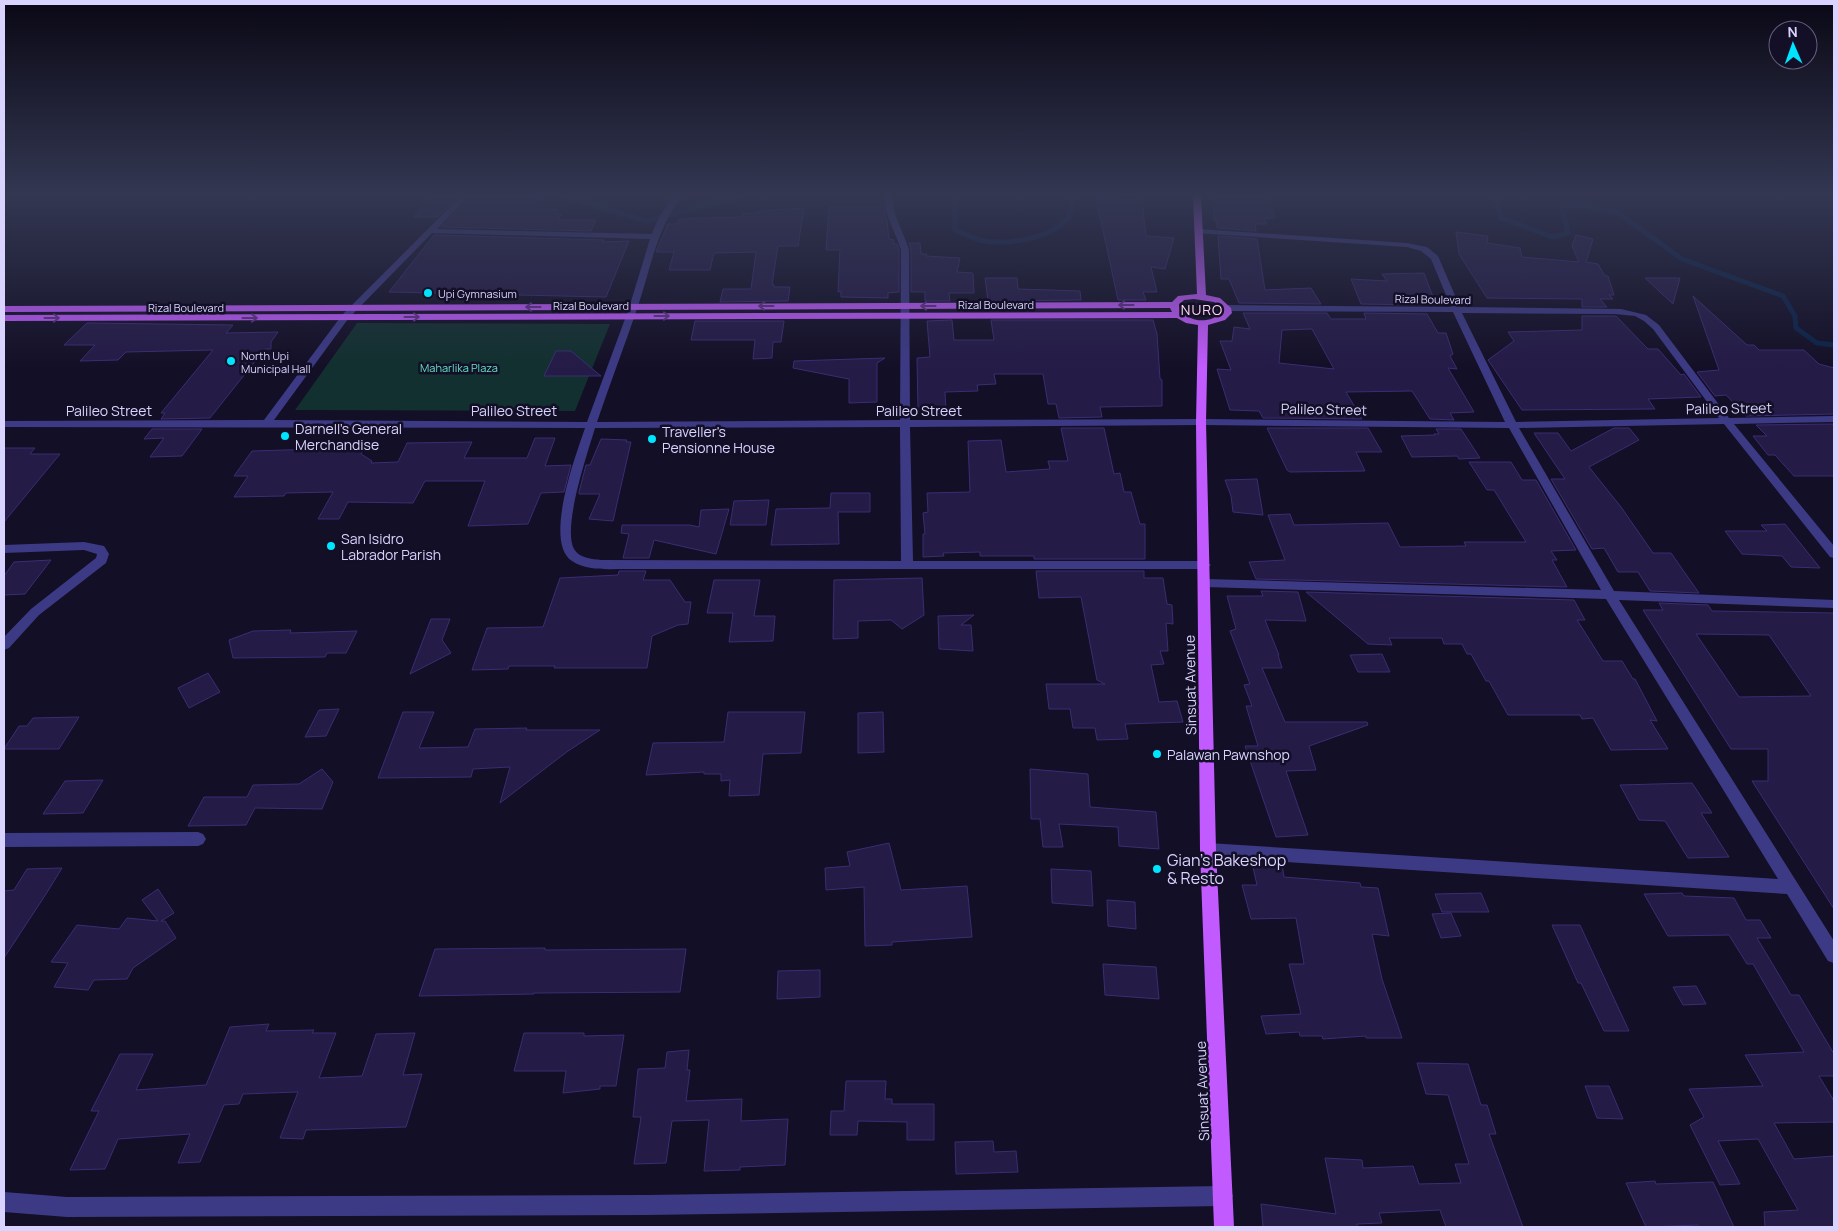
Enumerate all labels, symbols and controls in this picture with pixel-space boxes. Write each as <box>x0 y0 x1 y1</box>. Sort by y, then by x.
north arrow <box>1768 20 1818 70</box>
text: N <box>1787 22 1798 41</box>
place label: Upi Gymnasium <box>438 286 517 301</box>
marker: Upi Gymnasium <box>422 287 434 299</box>
street label: Rizal Boulevard <box>1395 291 1471 307</box>
street label: Rizal Boulevard <box>958 297 1034 312</box>
street label: Rizal Boulevard <box>553 298 629 313</box>
street label: Rizal Boulevard <box>148 300 224 315</box>
one-way arrow <box>1118 300 1134 310</box>
district label: NURO <box>1181 300 1223 319</box>
one-way arrow <box>758 301 774 311</box>
one-way arrow <box>920 301 936 311</box>
one-way arrow <box>525 302 542 312</box>
one-way arrow <box>654 311 670 321</box>
one-way arrow <box>404 312 420 322</box>
one-way arrow <box>44 313 60 323</box>
one-way arrow <box>242 313 258 323</box>
place label: North Upi Municipal Hall <box>241 348 311 376</box>
marker: North Upi Municipal Hall <box>225 355 237 367</box>
park label: Maharlika Plaza <box>420 360 498 375</box>
street label: Palileo Street <box>1686 398 1773 418</box>
street label: Palileo Street <box>1281 399 1368 419</box>
street label: Palileo Street <box>66 401 152 420</box>
street label: Palileo Street <box>471 401 557 420</box>
street label: Palileo Street <box>876 401 962 420</box>
place label: Darnell's General Merchandise <box>295 419 402 454</box>
place label: Traveller's Pensionne House <box>662 422 775 457</box>
marker: Darnell's General Merchandise <box>279 430 291 442</box>
marker: Traveller's Pensionne House <box>646 433 658 445</box>
place label: San Isidro Labrador Parish <box>341 529 441 564</box>
marker: San Isidro Labrador Parish <box>325 540 337 552</box>
street label: Sinsuat Avenue <box>1180 635 1200 735</box>
place label: Palawan Pawnshop <box>1167 745 1290 764</box>
marker: Palawan Pawnshop <box>1151 748 1163 760</box>
place label: Gian's Bakeshop & Resto <box>1167 849 1286 889</box>
marker: Gian's Bakeshop & Resto <box>1151 863 1163 875</box>
street label: Sinsuat Avenue <box>1191 1041 1213 1141</box>

